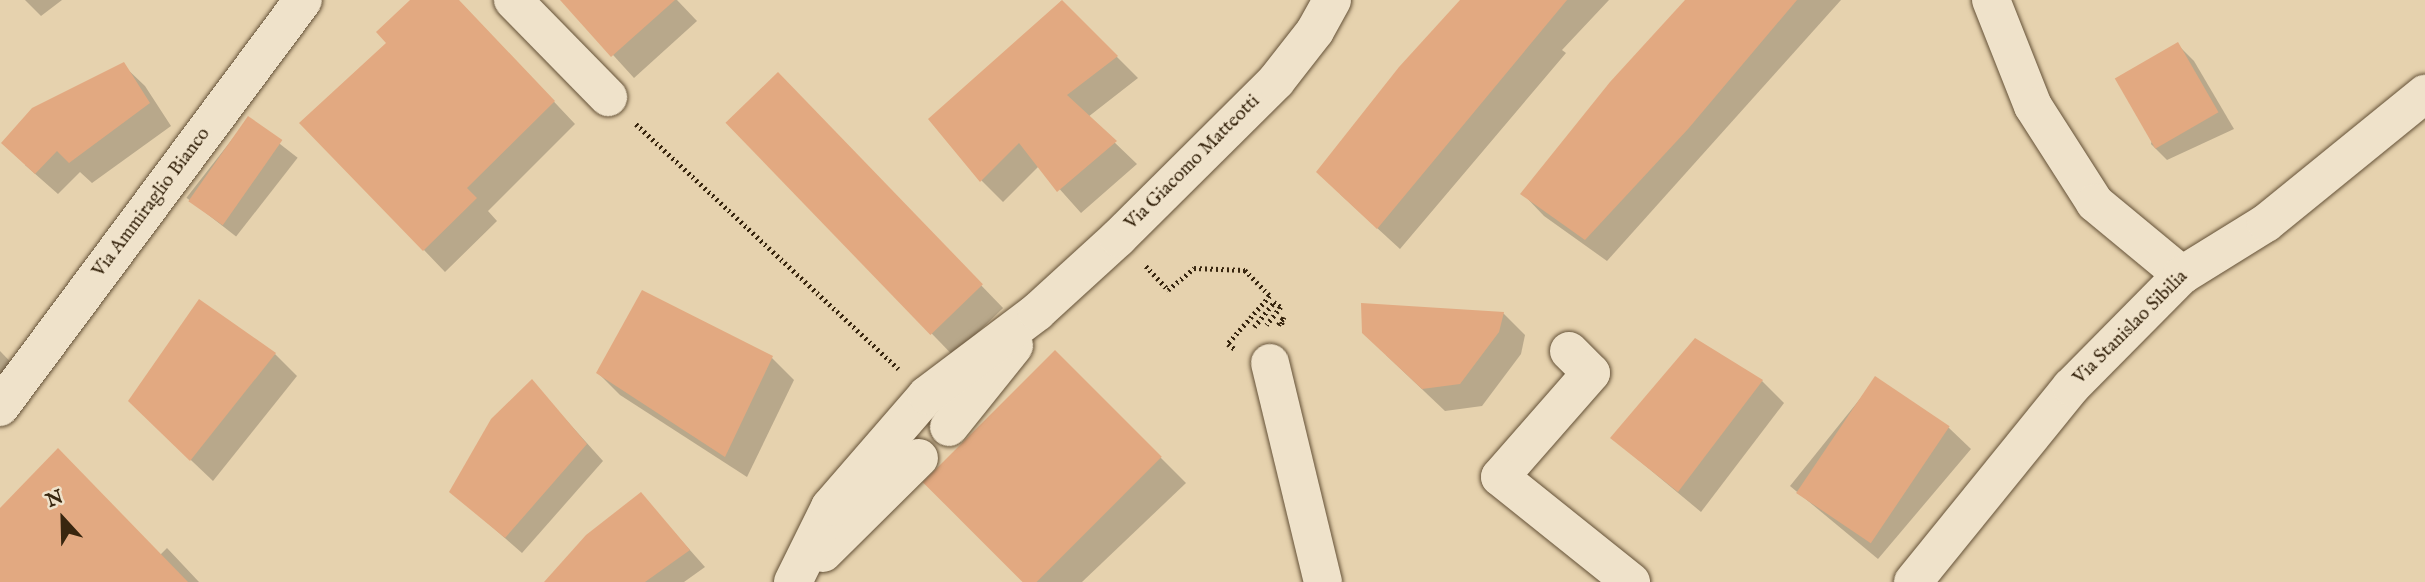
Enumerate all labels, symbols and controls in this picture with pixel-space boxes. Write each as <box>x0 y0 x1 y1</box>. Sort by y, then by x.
street label: Via Giacomo Matteotti <box>1121 91 1265 235</box>
street label: Via Ammiraglio Bianco <box>88 124 216 282</box>
street label: Via Stanislao Sibilia <box>2069 266 2193 390</box>
north arrow <box>28 484 98 554</box>
text: N <box>43 485 67 514</box>

